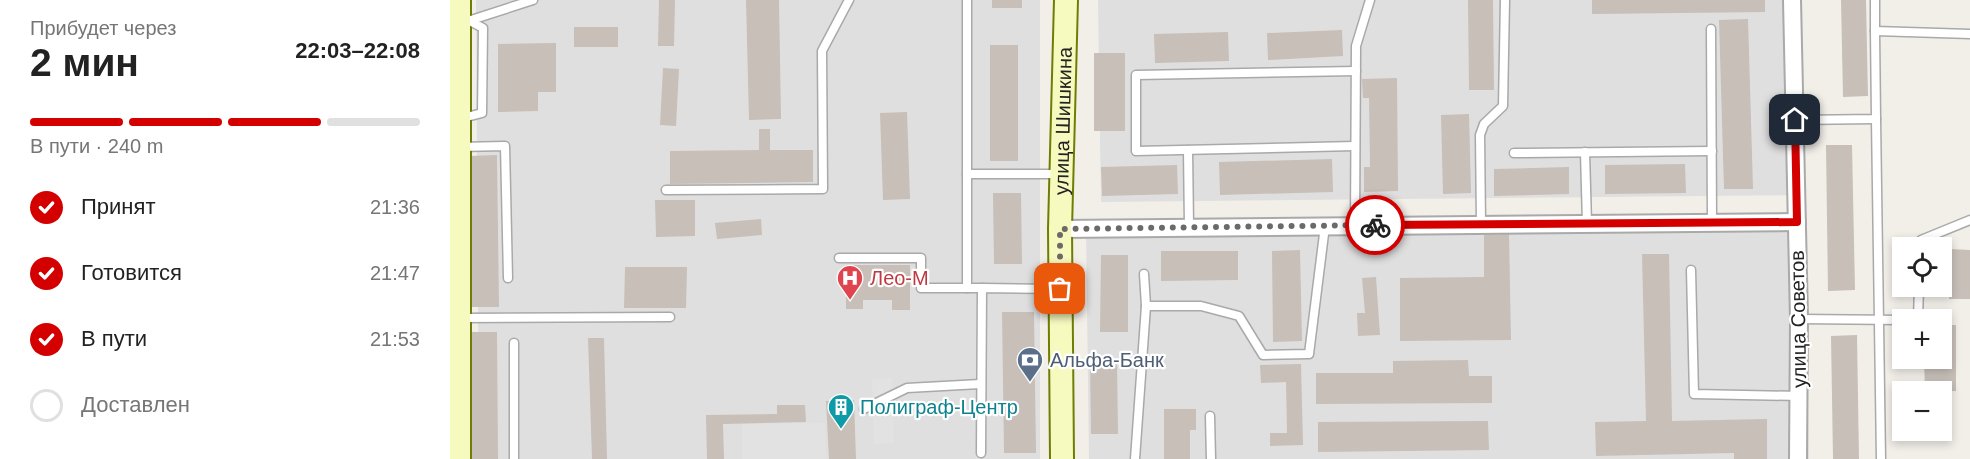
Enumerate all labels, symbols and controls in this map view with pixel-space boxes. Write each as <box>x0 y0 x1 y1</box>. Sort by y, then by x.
text: Прибудет через <box>30 17 176 39</box>
text: 22:03–22:08 <box>295 38 420 63</box>
text: 2 мин <box>30 41 139 84</box>
street label: улица Шишкина <box>1050 46 1076 195</box>
pin <box>1769 94 1820 145</box>
icon: home <box>1778 103 1811 136</box>
text: В пути · 240 m <box>30 135 163 157</box>
icon: check <box>30 191 63 224</box>
text: Принят <box>81 194 155 219</box>
courier <box>1345 195 1405 255</box>
text: 21:36 <box>370 196 420 218</box>
icon: bike <box>1359 209 1392 242</box>
map controls <box>1892 237 1952 441</box>
button: locate <box>1892 237 1952 297</box>
street label: улица Советов <box>1786 250 1810 388</box>
icon: check <box>30 257 63 290</box>
text: Готовится <box>81 260 182 285</box>
text: 21:47 <box>370 262 420 284</box>
hospital icon: Лео-М <box>835 263 865 301</box>
pin <box>1034 263 1085 314</box>
place label: Лео-М <box>870 267 929 289</box>
icon: bag <box>1043 272 1076 305</box>
button: + <box>1892 309 1952 369</box>
icon: check <box>30 323 63 356</box>
text: В пути <box>81 326 147 351</box>
text: 21:53 <box>370 328 420 350</box>
bank icon: Альфа-Банк <box>1015 345 1045 383</box>
place label: Альфа-Банк <box>1050 349 1164 371</box>
button: − <box>1892 381 1952 441</box>
text: Доставлен <box>81 392 190 417</box>
building icon: Полиграф-Центр <box>826 392 856 430</box>
place label: Полиграф-Центр <box>860 396 1018 418</box>

